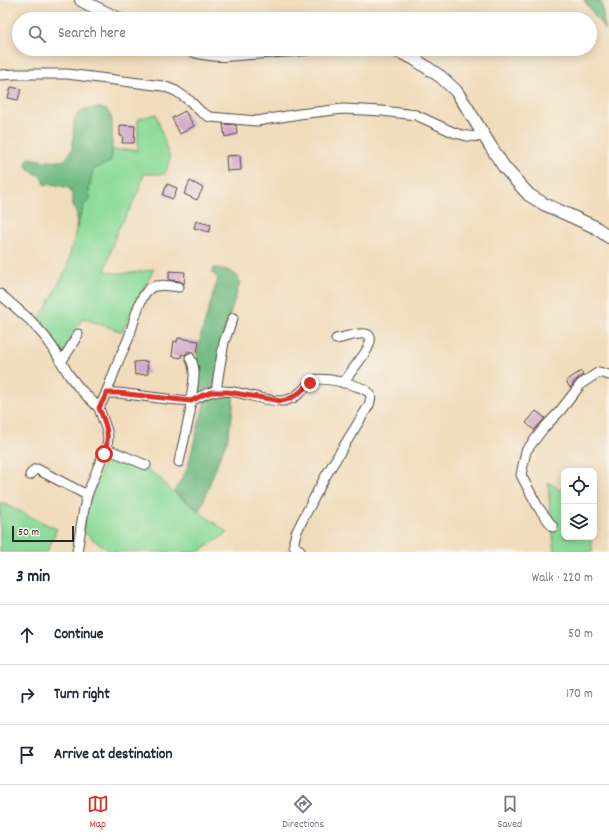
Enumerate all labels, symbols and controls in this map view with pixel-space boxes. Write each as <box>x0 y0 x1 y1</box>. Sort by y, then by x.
search box <box>12 12 597 56</box>
icon: search <box>26 23 48 45</box>
text: Search here <box>58 23 126 45</box>
route end <box>301 374 319 392</box>
route start <box>95 445 113 463</box>
map controls <box>561 468 597 540</box>
button: locate <box>561 468 597 504</box>
button: layers <box>561 504 597 540</box>
scale bar <box>12 524 74 543</box>
text: 50 m <box>18 525 39 541</box>
text: 3 min <box>16 566 50 590</box>
text: Walk · 220 m <box>532 569 593 588</box>
icon: ahead <box>16 624 38 646</box>
text: Continue <box>54 624 103 646</box>
text: 50 m <box>568 625 593 644</box>
icon: right <box>16 684 38 706</box>
text: Turn right <box>54 684 110 706</box>
text: 170 m <box>566 685 593 704</box>
icon: arrive <box>16 744 38 766</box>
text: Arrive at destination <box>54 744 172 766</box>
tab: Map <box>87 793 109 833</box>
tab: Directions <box>282 793 324 833</box>
tab: Saved <box>498 793 522 833</box>

